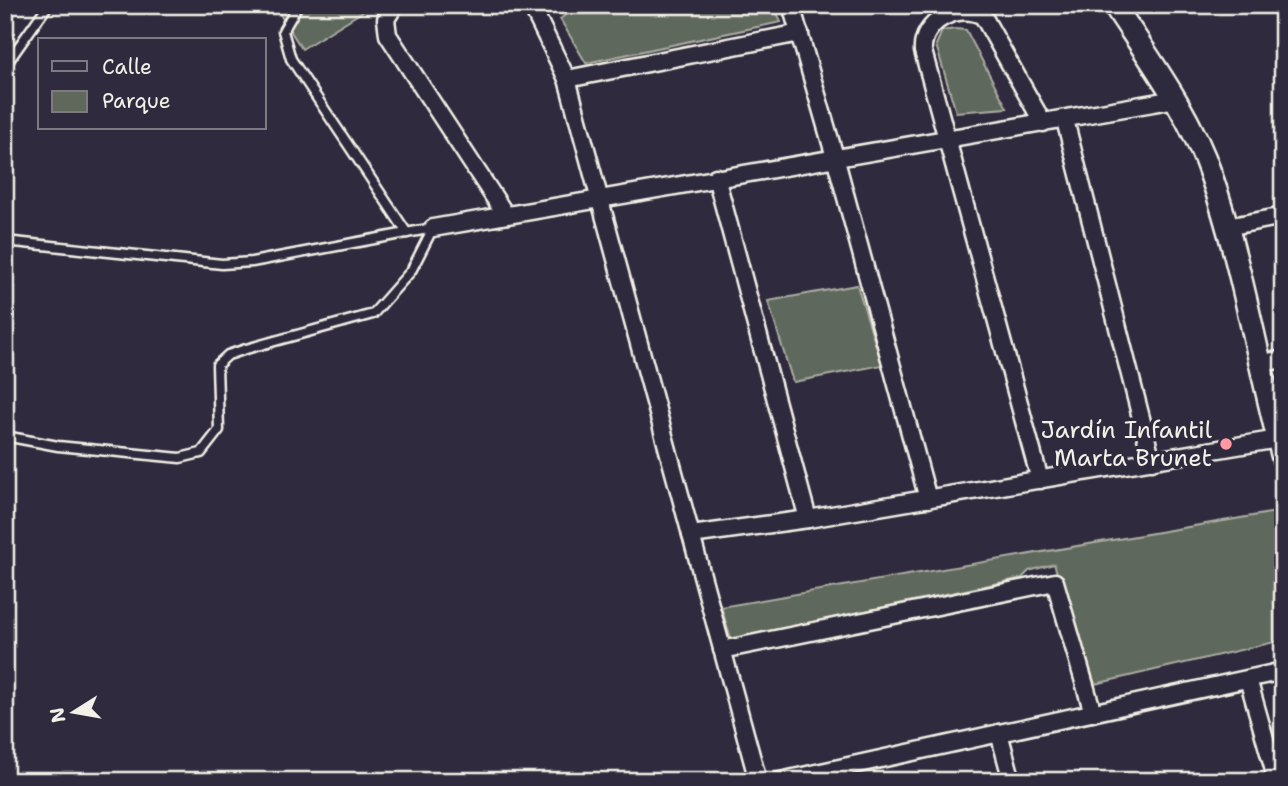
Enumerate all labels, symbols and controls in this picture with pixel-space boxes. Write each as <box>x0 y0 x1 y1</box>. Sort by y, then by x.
legend <box>38 38 266 130</box>
text: Calle <box>102 53 152 81</box>
text: Parque <box>102 87 171 115</box>
place label: Jardín Infantil Marta Brunet <box>1040 414 1213 474</box>
marker: Jardín Infantil Marta Brunet <box>1218 436 1234 452</box>
north arrow <box>38 678 108 748</box>
text: N <box>44 705 72 725</box>

